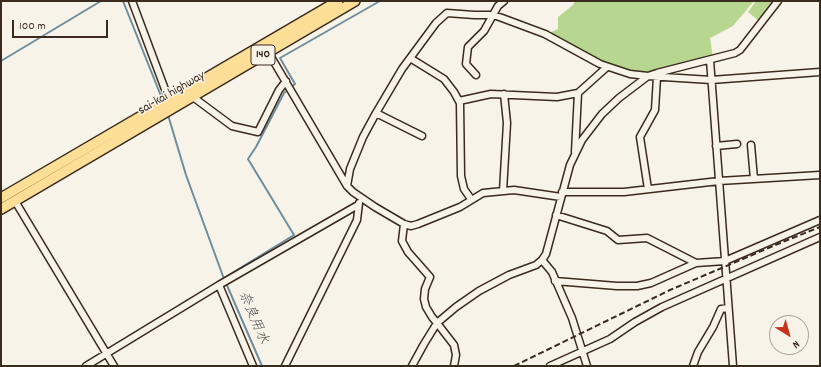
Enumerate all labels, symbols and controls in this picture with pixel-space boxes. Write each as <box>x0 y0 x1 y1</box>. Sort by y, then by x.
scale bar <box>14 12 110 38</box>
text: 100 m <box>19 18 46 35</box>
road number: 140 <box>251 45 275 65</box>
street label: sai-kai highway <box>136 69 208 119</box>
water label: 奈良用水 <box>233 289 271 347</box>
north arrow <box>769 315 809 355</box>
text: N <box>789 336 803 352</box>

